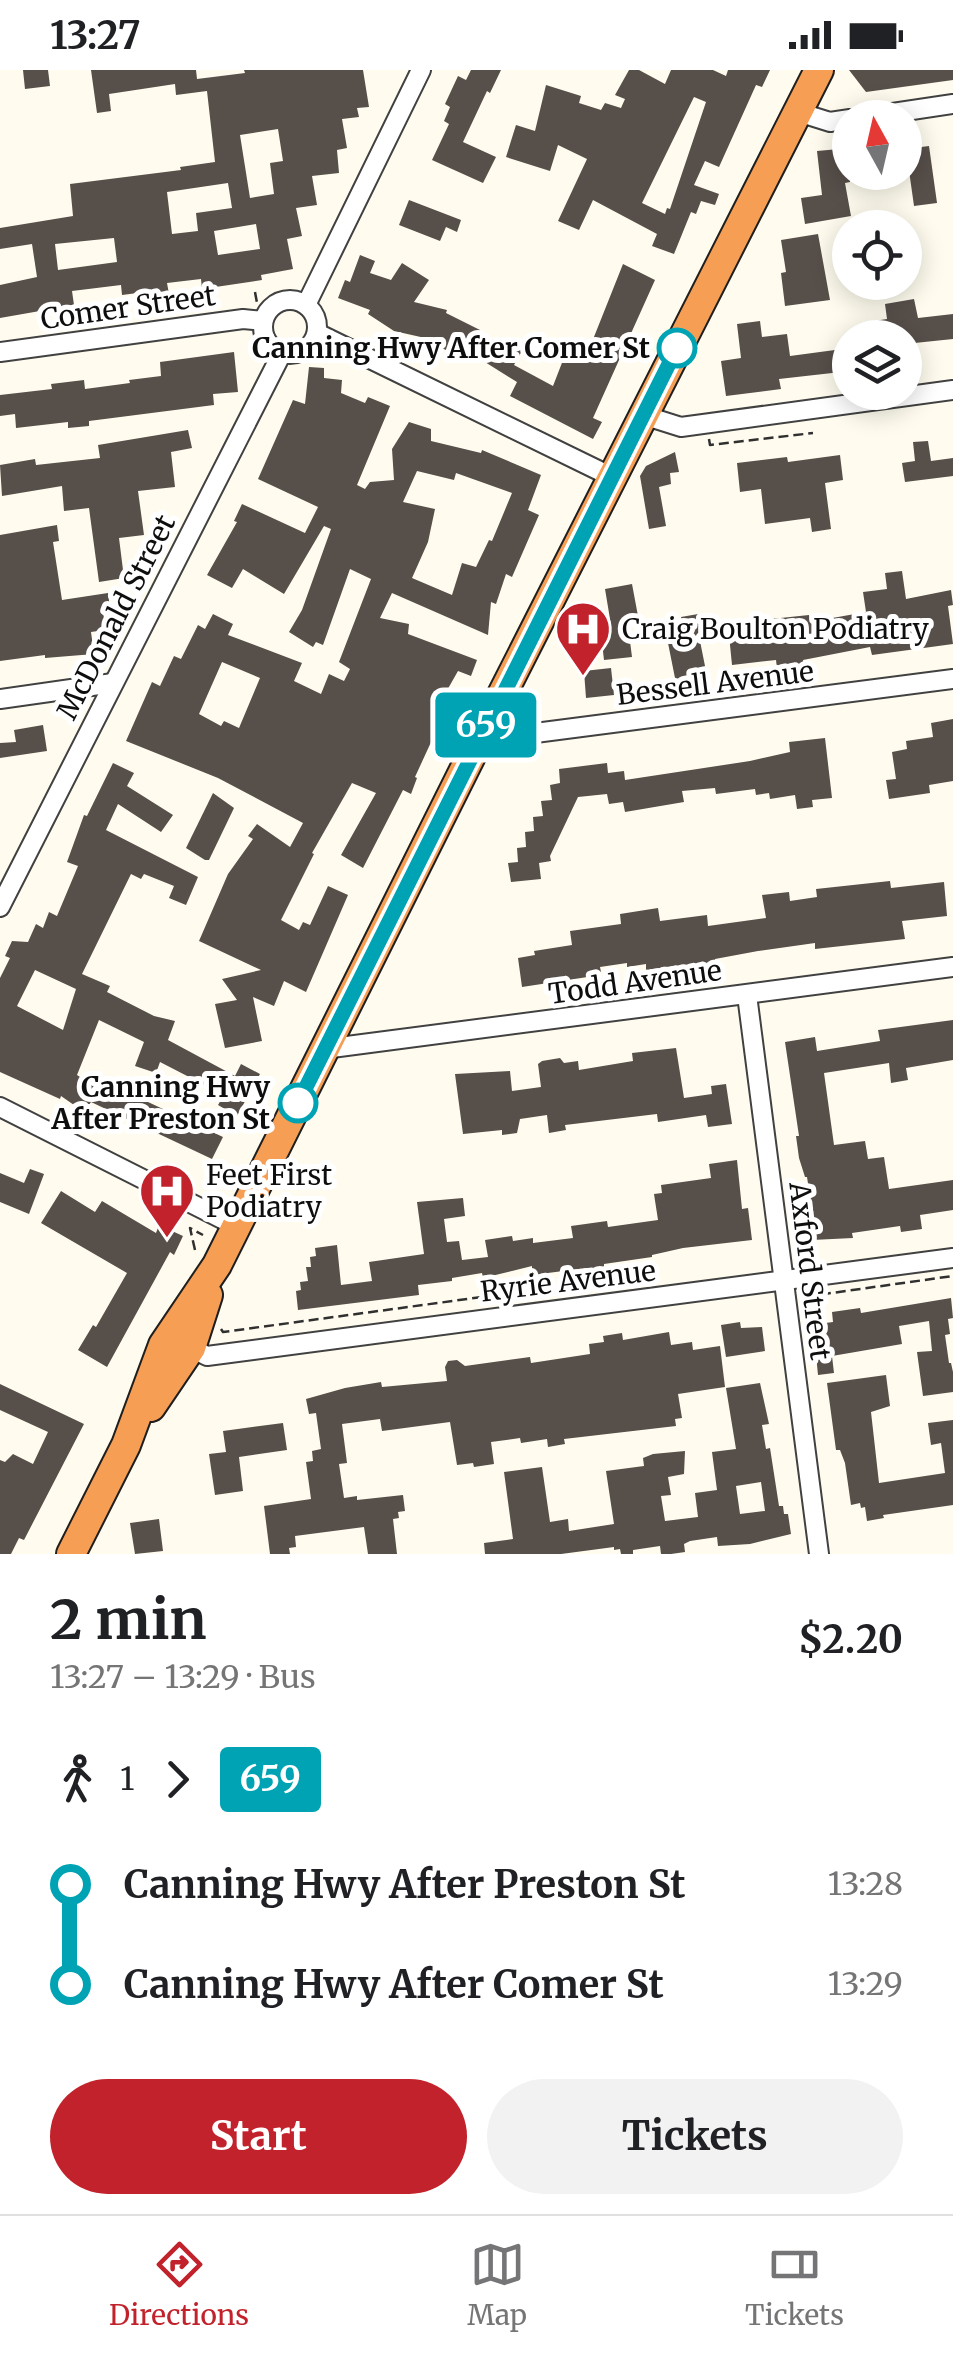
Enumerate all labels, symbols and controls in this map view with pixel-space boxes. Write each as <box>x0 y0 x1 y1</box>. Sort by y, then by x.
text: 13:27 <box>50 12 141 59</box>
north arrow <box>832 100 922 190</box>
map controls <box>832 100 922 410</box>
button: locate <box>832 210 922 300</box>
street label: Comer Street <box>38 277 218 337</box>
button: layers <box>832 320 922 410</box>
marker: Canning Hwy After Comer St <box>658 329 696 367</box>
place label: Canning Hwy After Comer St <box>252 330 650 366</box>
street label: McDonald Street <box>49 508 183 725</box>
hospital icon: Craig Boulton Podiatry <box>553 599 613 678</box>
place label: Craig Boulton Podiatry <box>622 611 930 647</box>
street label: Bessell Avenue <box>614 653 816 713</box>
line badge: 659 <box>428 692 544 758</box>
text: 659 <box>455 703 517 747</box>
street label: Todd Avenue <box>546 952 724 1012</box>
place label: Canning Hwy After Preston St <box>51 1069 270 1137</box>
marker: Canning Hwy After Preston St <box>279 1084 317 1122</box>
place label: Feet First Podiatry <box>206 1157 332 1225</box>
hospital icon: Feet First Podiatry <box>137 1161 197 1240</box>
street label: Axford Street <box>781 1179 839 1362</box>
street label: Ryrie Avenue <box>478 1252 658 1310</box>
text: 2 min <box>50 1585 207 1654</box>
text: $2.20 <box>798 1616 903 1663</box>
text: 13:27 – 13:29 · Bus <box>50 1657 316 1697</box>
icon: walk <box>50 1752 105 1807</box>
icon: forward <box>150 1752 205 1807</box>
text: 659 <box>240 1757 301 1801</box>
text: 1 <box>120 1759 135 1799</box>
text: Canning Hwy After Preston St <box>124 1861 686 1908</box>
text: 13:28 <box>828 1864 903 1904</box>
text: Canning Hwy After Comer St <box>124 1961 664 2008</box>
text: 13:29 <box>828 1964 903 2004</box>
button: Start <box>50 2079 467 2194</box>
button: Tickets <box>487 2079 903 2194</box>
tab: Directions <box>109 2237 249 2333</box>
tab: Map <box>467 2237 527 2333</box>
tab: Tickets <box>745 2237 844 2333</box>

